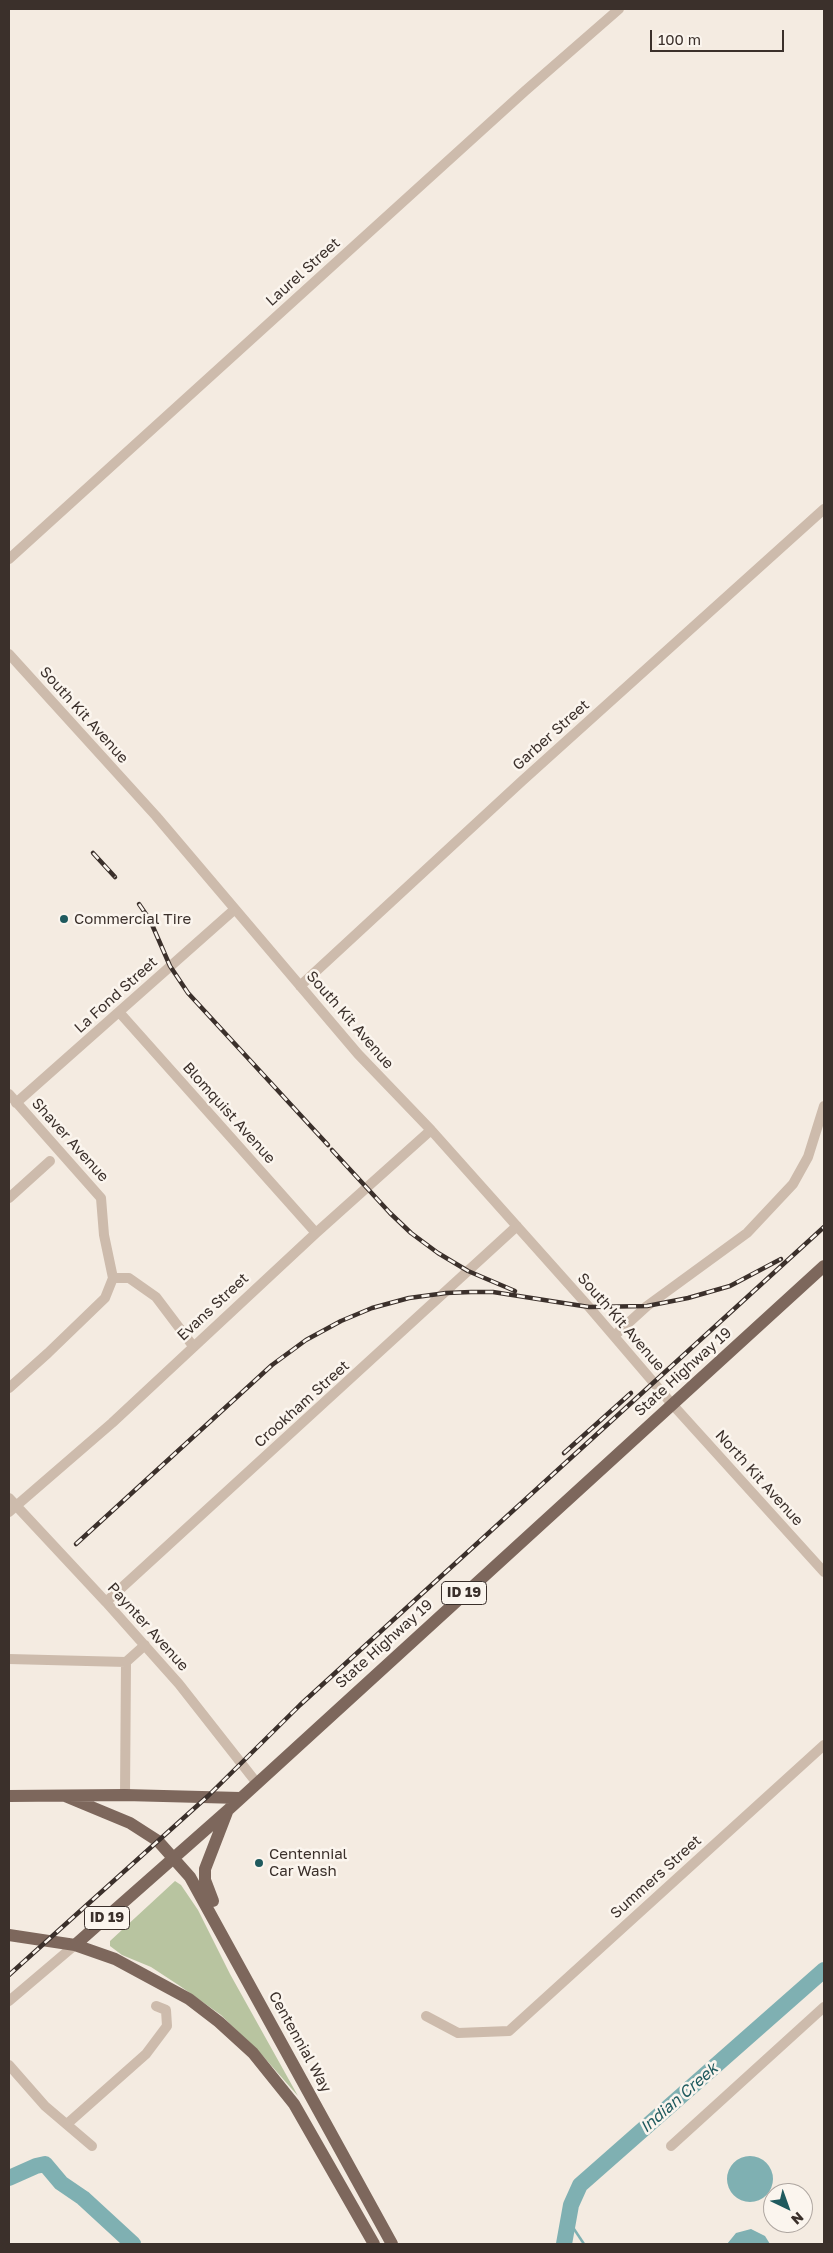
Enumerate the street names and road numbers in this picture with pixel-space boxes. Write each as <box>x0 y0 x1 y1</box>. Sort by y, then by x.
street label: Laurel Street <box>262 234 344 310</box>
street label: South Kit Avenue <box>36 663 132 767</box>
street label: Garber Street <box>509 696 593 774</box>
street label: La Fond Street <box>71 953 161 1037</box>
street label: South Kit Avenue <box>303 967 397 1073</box>
street label: Blomquist Avenue <box>179 1059 279 1167</box>
street label: Shaver Avenue <box>28 1094 112 1186</box>
street label: Evans Street <box>174 1269 252 1345</box>
street label: South Kit Avenue <box>574 1269 668 1375</box>
street label: State Highway 19 <box>631 1324 735 1420</box>
street label: Crookham Street <box>251 1357 353 1451</box>
street label: North Kit Avenue <box>711 1426 807 1530</box>
street label: Paynter Avenue <box>104 1579 192 1675</box>
road number: ID 19 <box>442 1582 486 1605</box>
street label: State Highway 19 <box>332 1596 436 1692</box>
street label: Summers Street <box>607 1832 705 1922</box>
road number: ID 19 <box>84 1906 130 1930</box>
street label: Centennial Way <box>265 1988 335 2096</box>

